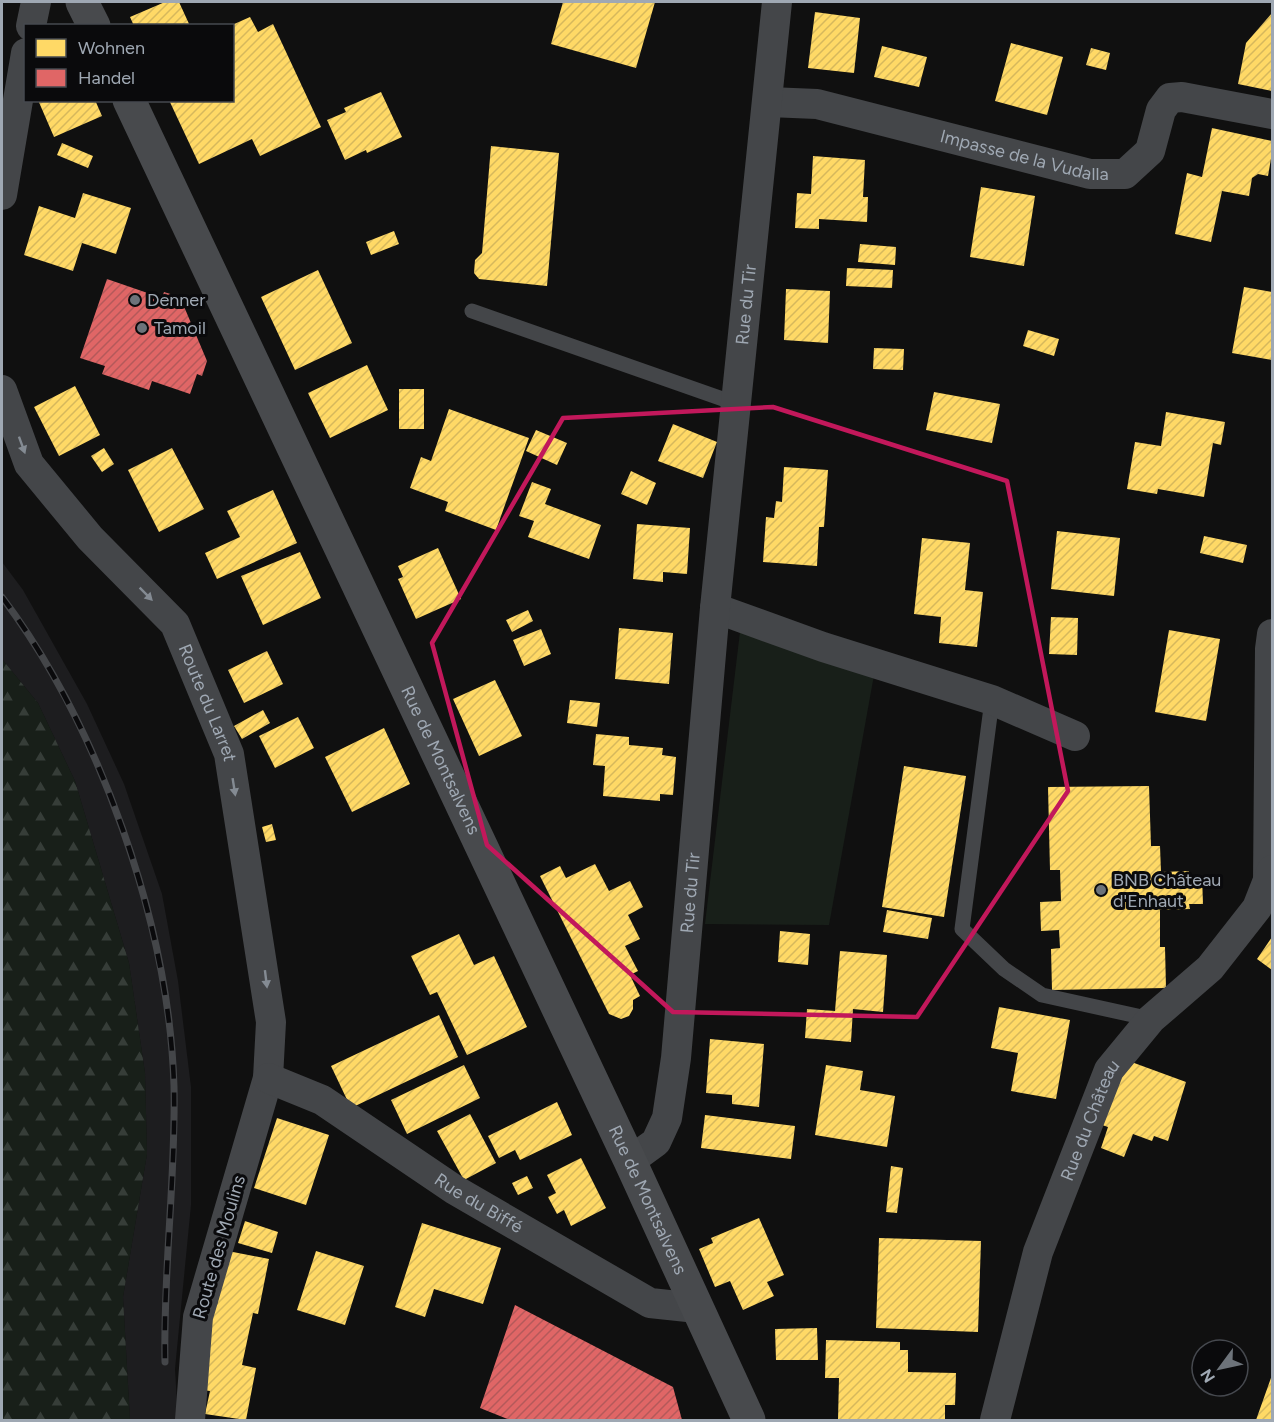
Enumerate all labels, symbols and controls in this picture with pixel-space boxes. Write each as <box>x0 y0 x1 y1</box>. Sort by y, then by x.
legend <box>24 24 234 102</box>
text: Wohnen <box>78 37 145 59</box>
text: Handel <box>78 67 135 89</box>
street label: Impasse de la Vudalla <box>938 125 1109 185</box>
street label: Rue du Tir <box>731 263 761 346</box>
place label: Denner <box>147 289 205 311</box>
marker: Denner <box>128 293 142 307</box>
place label: Tamoil <box>154 317 206 339</box>
marker: Tamoil <box>135 321 149 335</box>
one-way arrow <box>17 436 27 454</box>
one-way arrow <box>138 586 152 600</box>
street label: Route du Larret <box>174 641 241 763</box>
street label: Rue de Montsalvens <box>396 682 485 838</box>
one-way arrow <box>230 777 239 796</box>
street label: Rue du Tir <box>676 852 705 934</box>
place label: BNB Château d'Enhaut <box>1113 869 1221 912</box>
marker: BNB Château d'Enhaut <box>1094 883 1108 897</box>
one-way arrow <box>261 970 270 989</box>
street label: Rue du Château <box>1056 1055 1124 1184</box>
street label: Rue de Montsalvens <box>604 1122 692 1278</box>
street label: Rue du Biffé <box>430 1168 527 1238</box>
street label: Route des Moulins <box>188 1173 250 1321</box>
north arrow <box>1190 1338 1250 1398</box>
text: N <box>1197 1366 1219 1386</box>

